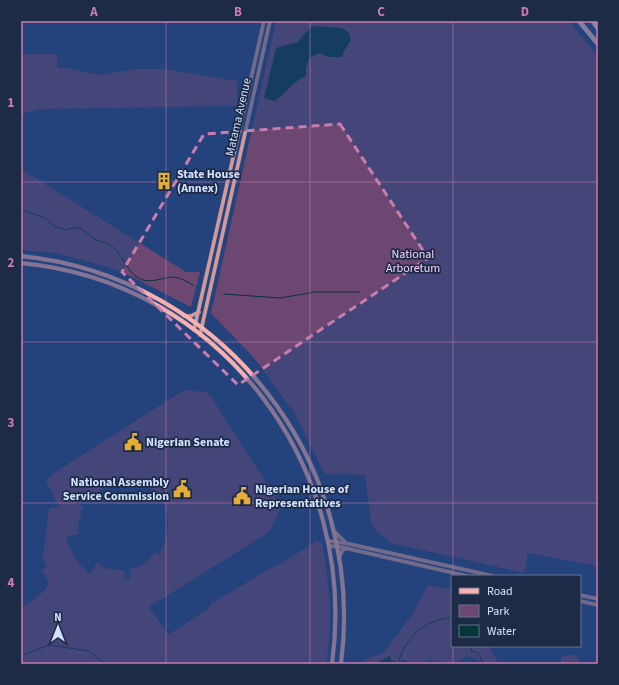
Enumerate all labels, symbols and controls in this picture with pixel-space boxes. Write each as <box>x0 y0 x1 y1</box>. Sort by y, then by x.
text: A <box>89 3 98 21</box>
text: B <box>234 3 242 21</box>
text: C <box>377 3 385 21</box>
text: D <box>521 3 529 21</box>
street label: Matama Avenue <box>221 76 256 158</box>
text: 1 <box>8 94 15 112</box>
place label: State House (Annex) <box>177 166 240 197</box>
building icon: State House (Annex) <box>154 171 174 191</box>
park label: National Arboretum <box>386 246 440 277</box>
text: 2 <box>8 254 15 272</box>
text: 3 <box>8 414 15 432</box>
public building icon: Nigerian Senate <box>123 432 143 452</box>
place label: Nigerian Senate <box>146 434 230 451</box>
place label: National Assembly Service Commission <box>63 474 170 505</box>
public building icon: National Assembly Service Commission <box>172 479 192 499</box>
place label: Nigerian House of Representatives <box>255 481 349 512</box>
public building icon: Nigerian House of Representatives <box>232 486 252 506</box>
text: 4 <box>8 574 15 592</box>
legend <box>451 575 581 647</box>
text: Road <box>487 583 513 600</box>
text: Park <box>487 603 509 620</box>
north arrow <box>38 607 78 647</box>
text: N <box>54 610 62 625</box>
text: Water <box>487 623 517 640</box>

